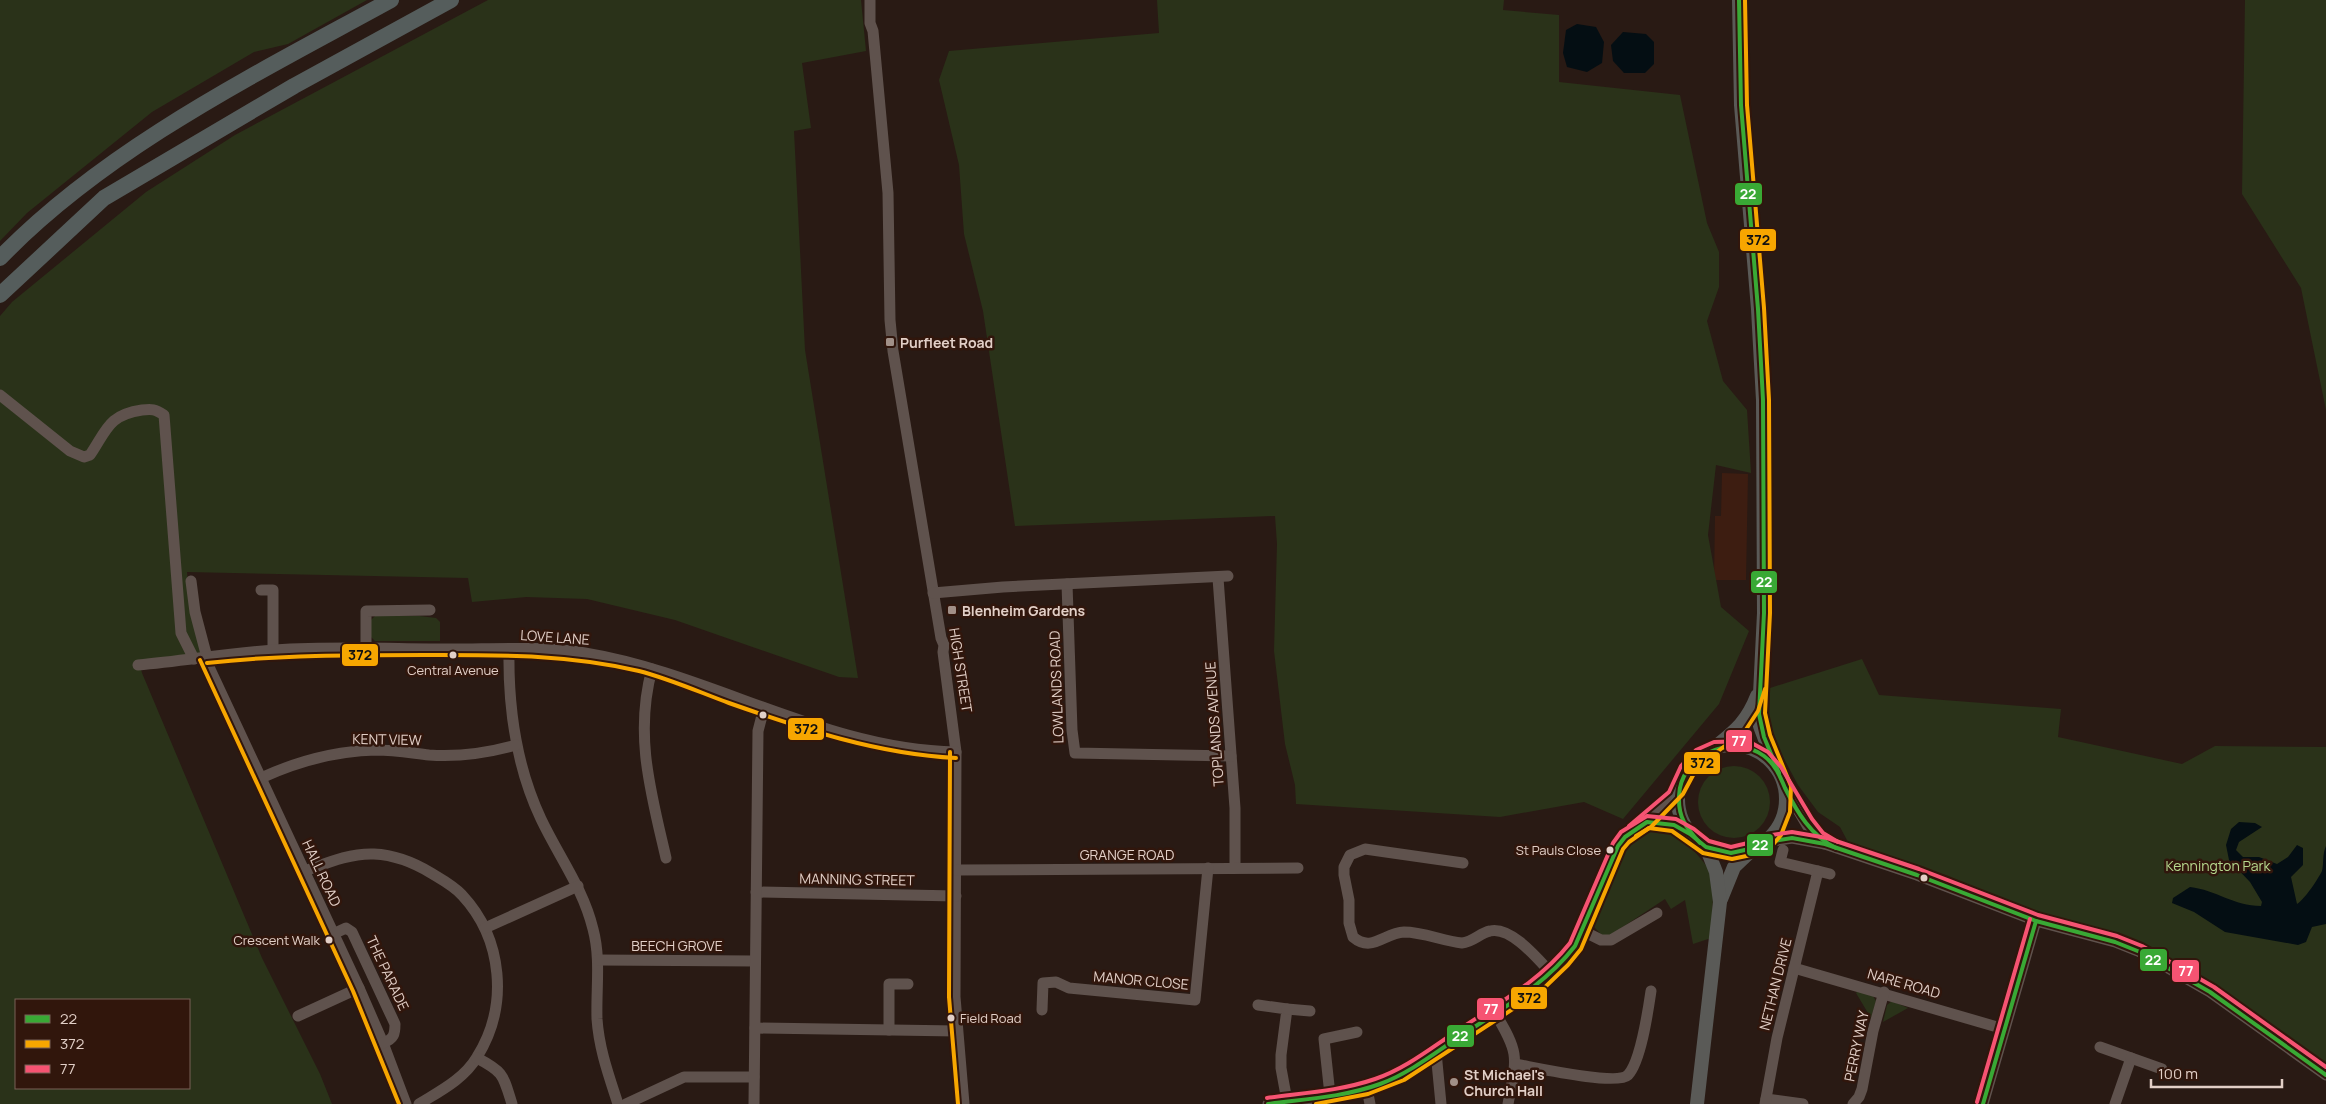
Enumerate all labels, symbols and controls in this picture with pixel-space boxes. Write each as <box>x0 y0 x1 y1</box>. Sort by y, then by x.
line badge: 22 <box>1734 182 1763 206</box>
text: 22 <box>1740 184 1756 203</box>
line badge: 372 <box>1739 228 1777 252</box>
text: 372 <box>1746 230 1770 249</box>
place label: Purfleet Road <box>900 333 993 352</box>
marker: Purfleet Road <box>884 336 896 348</box>
line badge: 22 <box>1750 570 1778 594</box>
text: 22 <box>1756 572 1772 591</box>
place label: Blenheim Gardens <box>962 601 1086 620</box>
marker: Blenheim Gardens <box>946 604 958 616</box>
street label: LOVE LANE <box>520 625 590 649</box>
street label: HIGH STREET <box>945 626 977 714</box>
street label: LOWLANDS ROAD <box>1045 630 1067 744</box>
line badge: 372 <box>341 643 379 667</box>
text: 372 <box>348 645 372 664</box>
marker: Central Avenue <box>448 650 458 660</box>
place label: Central Avenue <box>407 661 499 679</box>
street label: TOPLANDS AVENUE <box>1200 661 1228 787</box>
unlabelled marker <box>758 710 768 720</box>
line badge: 372 <box>787 717 825 741</box>
text: 372 <box>794 719 818 738</box>
street label: KENT VIEW <box>352 729 422 749</box>
line badge: 77 <box>1725 729 1753 753</box>
text: 77 <box>1731 731 1747 750</box>
line badge: 372 <box>1683 751 1721 775</box>
text: 372 <box>1690 753 1714 772</box>
line badge: 22 <box>1746 833 1774 857</box>
text: 22 <box>1752 835 1768 854</box>
street label: HALL ROAD <box>298 836 346 910</box>
place label: St Pauls Close <box>1516 841 1601 859</box>
street label: GRANGE ROAD <box>1080 845 1174 864</box>
marker: St Pauls Close <box>1605 845 1615 855</box>
park label: Kennington Park <box>2166 856 2271 875</box>
street label: MANNING STREET <box>799 868 916 890</box>
unlabelled marker <box>1919 873 1929 883</box>
place label: Crescent Walk <box>234 931 321 949</box>
street label: THE PARADE <box>362 933 414 1013</box>
marker: Crescent Walk <box>324 935 334 945</box>
street label: BEECH GROVE <box>631 936 723 955</box>
street label: NETHAN DRIVE <box>1754 936 1796 1032</box>
line badge: 22 <box>2139 948 2168 972</box>
text: 22 <box>2145 950 2161 969</box>
line badge: 77 <box>2171 959 2200 983</box>
text: 77 <box>2178 961 2194 980</box>
street label: NARE ROAD <box>1865 964 1943 1002</box>
street label: MANOR CLOSE <box>1093 966 1189 994</box>
line badge: 372 <box>1510 986 1548 1010</box>
text: 372 <box>1517 988 1541 1007</box>
line badge: 77 <box>1476 997 1505 1021</box>
legend <box>15 999 190 1089</box>
text: 77 <box>1483 999 1499 1018</box>
text: 22 <box>60 1008 77 1029</box>
place label: Field Road <box>960 1009 1021 1027</box>
street label: PERRY WAY <box>1839 1009 1873 1083</box>
marker: Field Road <box>946 1013 956 1023</box>
line badge: 22 <box>1446 1024 1475 1048</box>
text: 22 <box>1452 1026 1468 1045</box>
text: 372 <box>60 1033 84 1054</box>
scale bar <box>2151 1056 2282 1088</box>
text: 77 <box>60 1058 75 1079</box>
text: 100 m <box>2158 1063 2198 1084</box>
place label: St Michael's Church Hall <box>1464 1065 1545 1100</box>
marker: St Michael's Church Hall <box>1448 1076 1460 1088</box>

